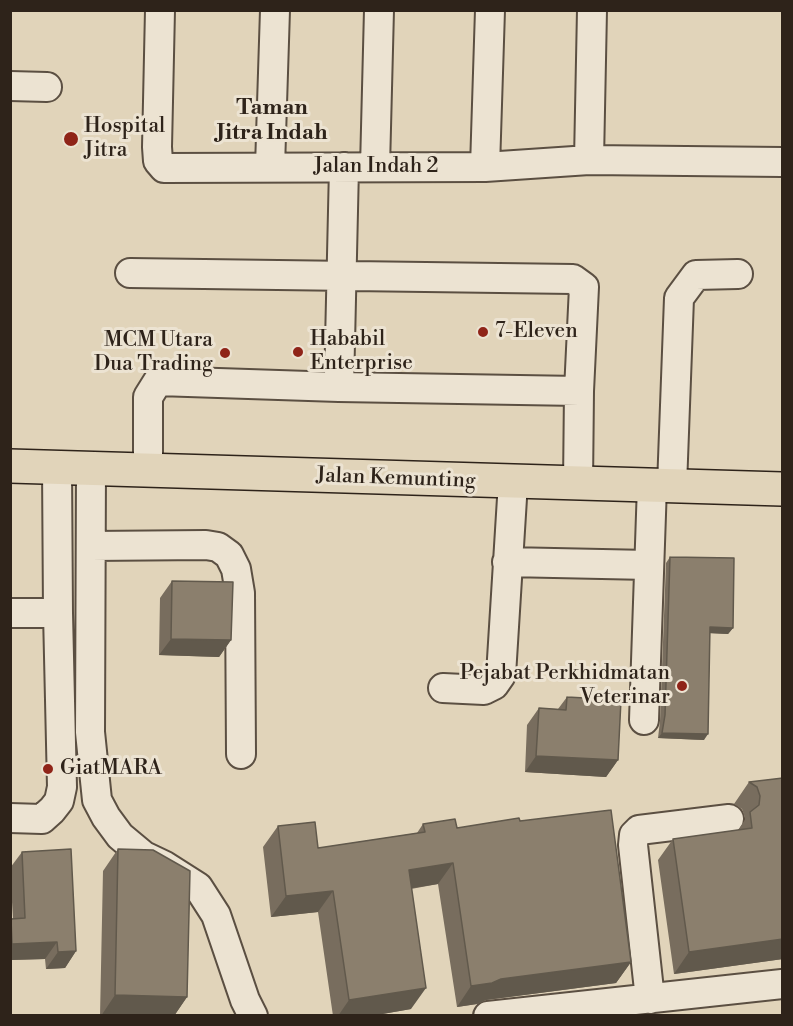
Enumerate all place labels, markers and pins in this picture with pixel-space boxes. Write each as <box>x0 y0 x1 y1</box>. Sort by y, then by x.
place label: Hospital Jitra <box>84 114 165 164</box>
marker: Hospital Jitra <box>62 130 80 148</box>
place label: 7-Eleven <box>495 319 578 345</box>
marker: 7-Eleven <box>476 325 490 339</box>
place label: Hababil Enterprise <box>310 327 413 377</box>
place label: MCM Utara Dua Trading <box>94 328 213 378</box>
marker: Hababil Enterprise <box>291 345 305 359</box>
marker: MCM Utara Dua Trading <box>218 346 232 360</box>
place label: Pejabat Perkhidmatan Veterinar <box>460 661 670 711</box>
marker: Pejabat Perkhidmatan Veterinar <box>675 679 689 693</box>
place label: GiatMARA <box>60 756 162 782</box>
marker: GiatMARA <box>41 762 55 776</box>

